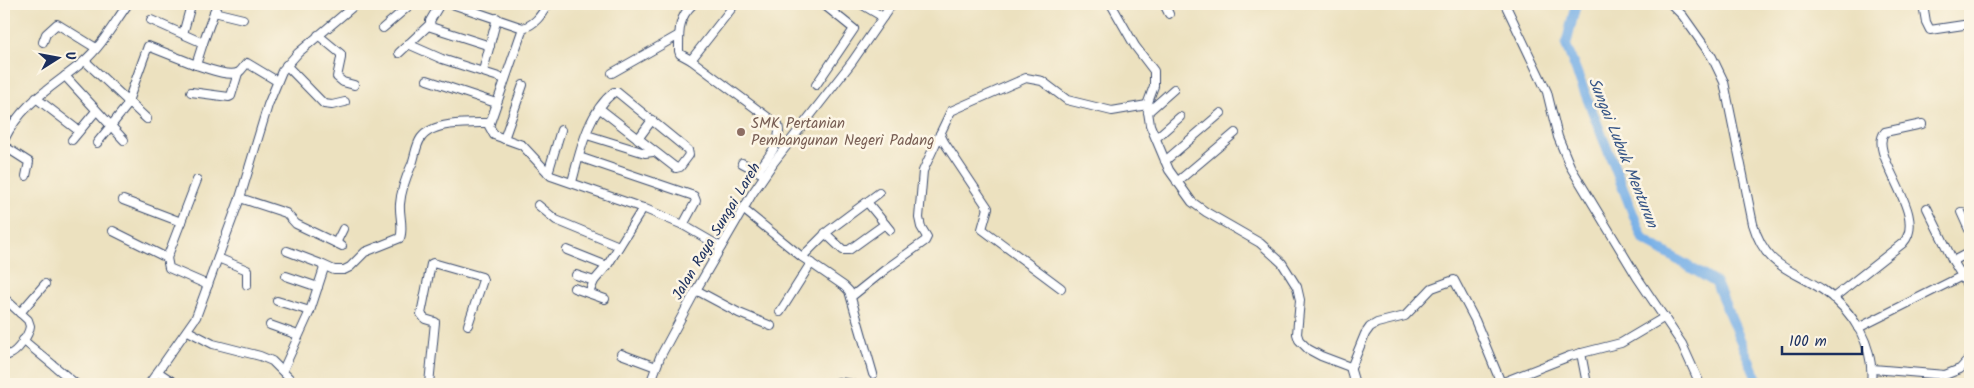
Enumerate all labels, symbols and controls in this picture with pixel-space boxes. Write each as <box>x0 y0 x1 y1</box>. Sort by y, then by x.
north arrow <box>32 32 82 82</box>
text: U <box>58 50 81 63</box>
water label: Sungai Lubuk Menturun <box>1581 74 1665 233</box>
place label: SMK Pertanian Pembangunan Negeri Padang <box>751 112 934 153</box>
marker: SMK Pertanian Pembangunan Negeri Padang <box>735 126 747 138</box>
street label: Jalan Raya Sungai Lareh <box>666 158 767 305</box>
scale bar <box>1782 323 1862 355</box>
text: 100 m <box>1789 330 1827 354</box>

